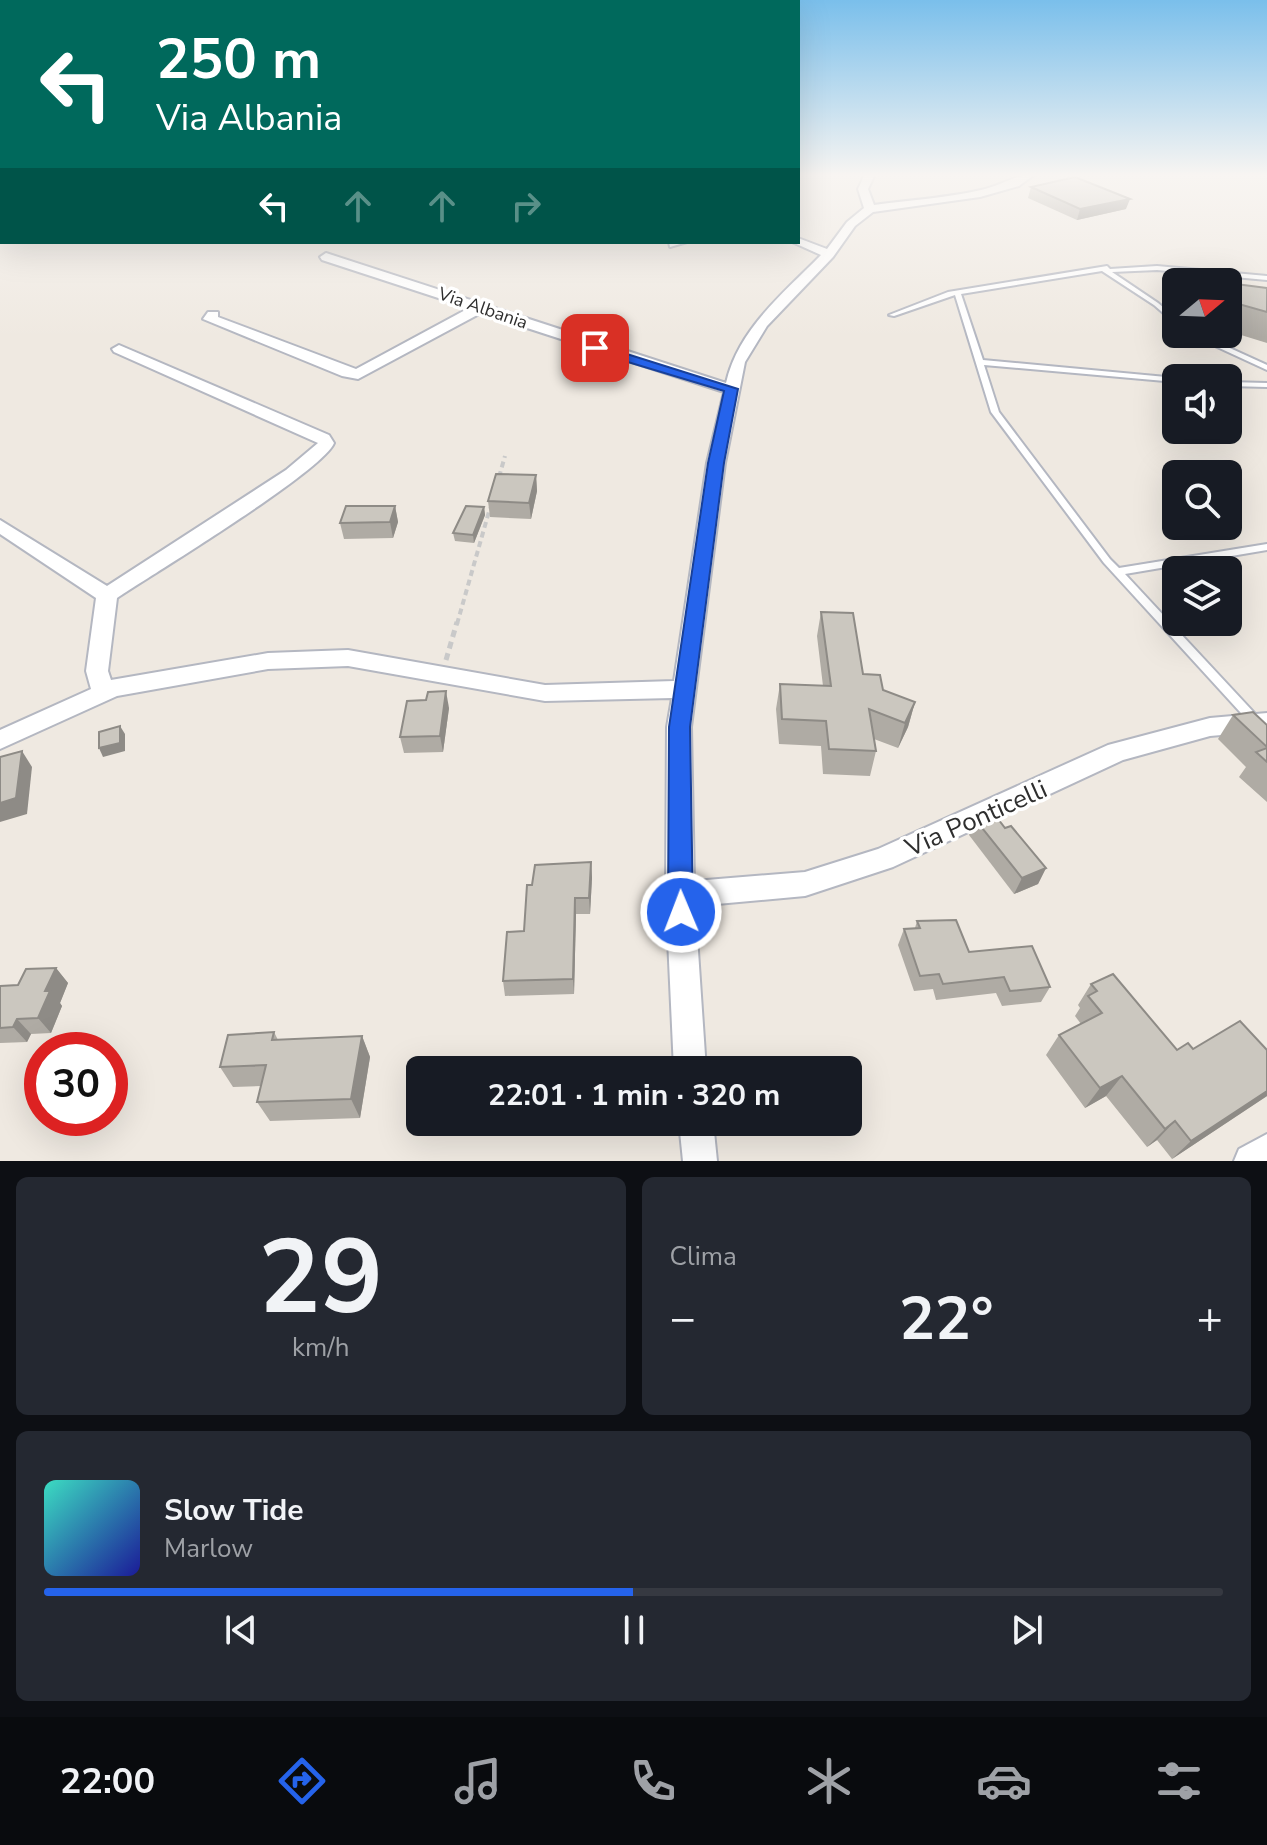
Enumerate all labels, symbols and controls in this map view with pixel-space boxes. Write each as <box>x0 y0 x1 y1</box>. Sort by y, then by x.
text: 250 m <box>156 21 321 98</box>
icon: left <box>24 32 128 136</box>
text: Via Albania <box>156 94 342 143</box>
icon: left <box>252 184 296 228</box>
icon: ahead <box>336 184 380 228</box>
icon: ahead <box>420 184 464 228</box>
icon: right <box>504 184 548 228</box>
north arrow <box>1162 268 1242 348</box>
map controls <box>1162 268 1242 636</box>
street label: Via Albania <box>434 281 531 335</box>
pin <box>561 314 629 382</box>
icon: arrive <box>573 326 617 370</box>
button: sound <box>1162 364 1242 444</box>
button: search <box>1162 460 1242 540</box>
button: layers <box>1162 556 1242 636</box>
street label: Via Ponticelli <box>899 772 1053 866</box>
position arrow <box>639 870 723 954</box>
speed limit sign: 30 <box>24 1032 128 1136</box>
text: 22:01 · 1 min · 320 m <box>488 1075 780 1116</box>
text: 29 <box>258 1207 383 1349</box>
text: Clima <box>670 1239 737 1274</box>
text: 22° <box>899 1278 994 1360</box>
text: − <box>670 1289 696 1349</box>
text: + <box>1197 1289 1223 1349</box>
text: km/h <box>292 1330 349 1365</box>
text: Slow Tide <box>164 1490 304 1531</box>
text: Marlow <box>164 1531 253 1566</box>
icon: previous <box>219 1608 263 1652</box>
icon: pause <box>612 1608 656 1652</box>
icon: next <box>1005 1608 1049 1652</box>
icon: directions <box>274 1753 330 1809</box>
icon: music <box>450 1753 506 1809</box>
icon: phone <box>625 1753 681 1809</box>
icon: climate <box>801 1753 857 1809</box>
icon: car <box>976 1753 1032 1809</box>
icon: filters <box>1151 1753 1207 1809</box>
text: 22:00 <box>60 1757 155 1806</box>

